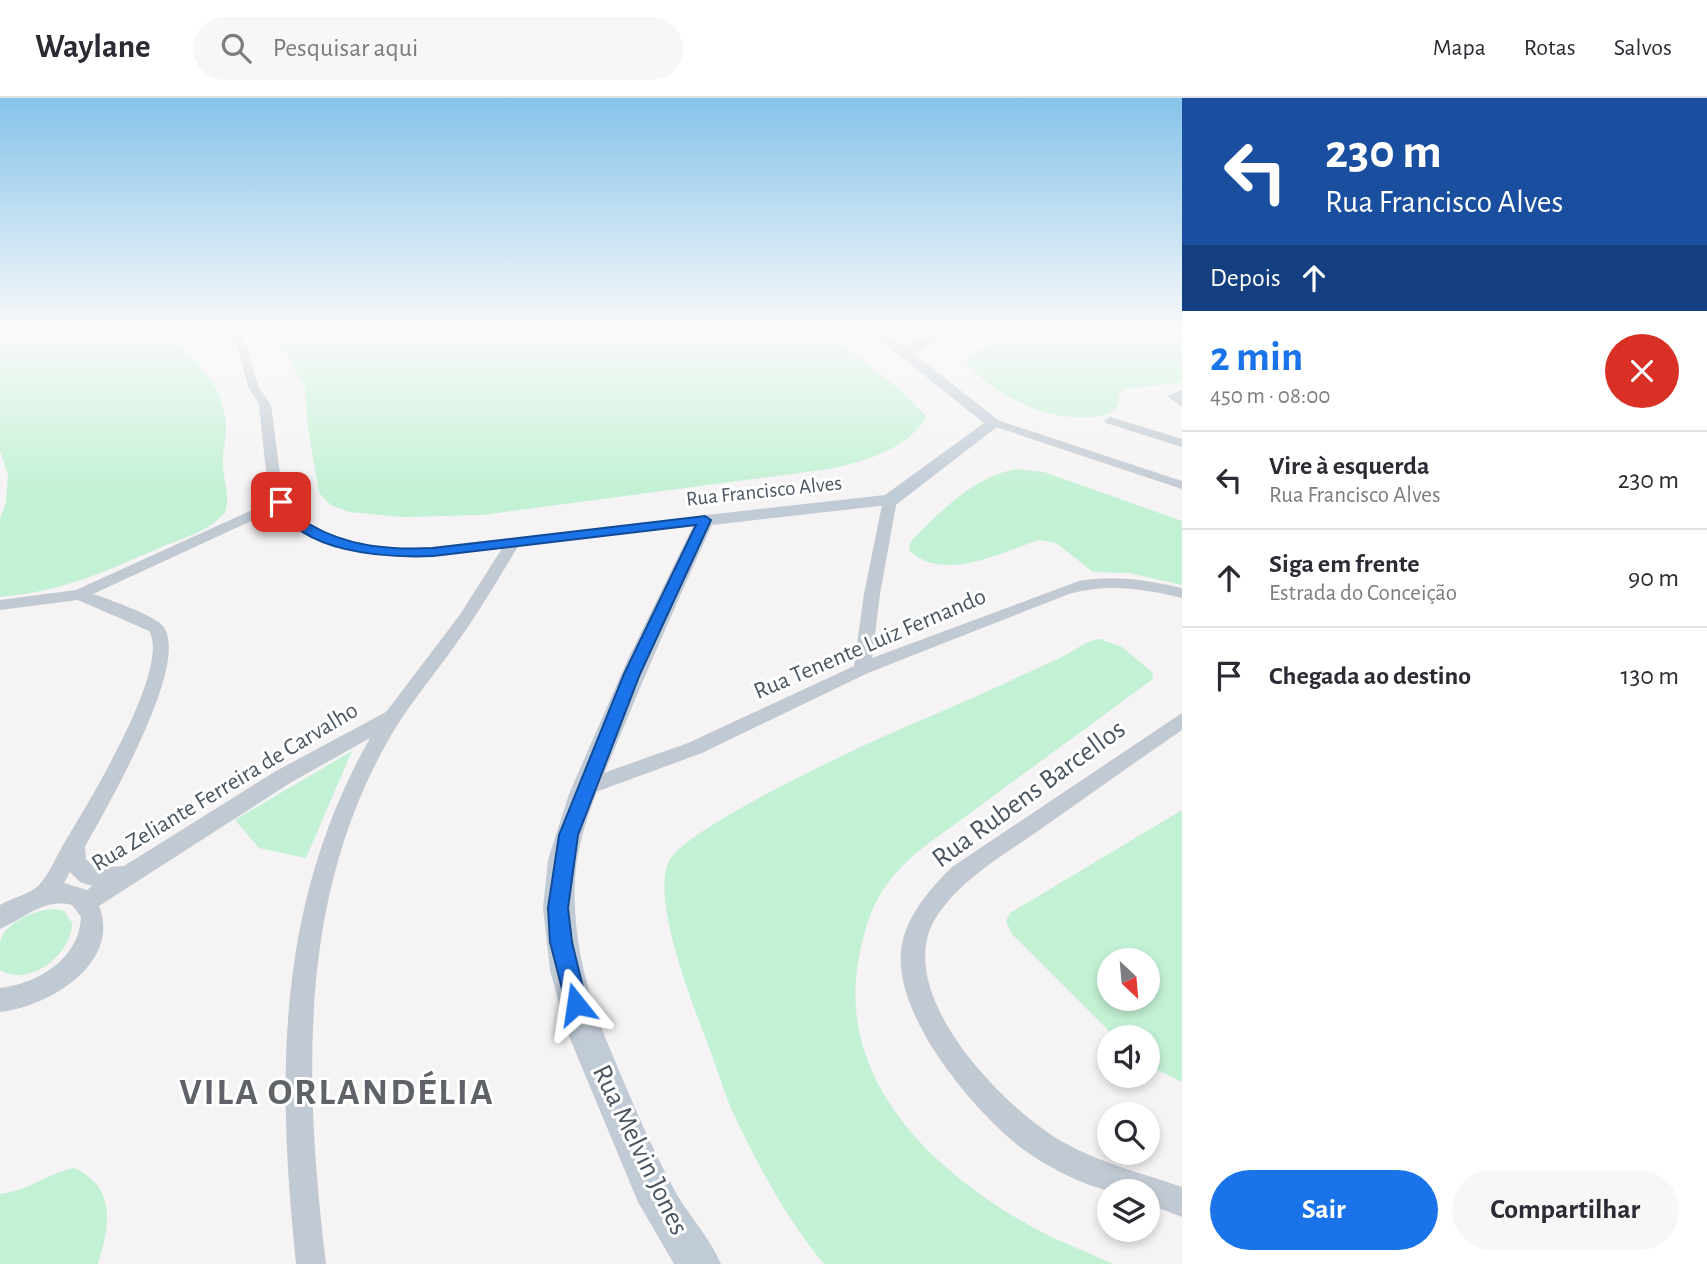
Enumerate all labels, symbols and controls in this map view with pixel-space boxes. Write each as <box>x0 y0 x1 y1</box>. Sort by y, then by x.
search box <box>193 17 683 80</box>
icon: search <box>217 29 255 67</box>
text: Waylane <box>35 31 151 64</box>
text: Pesquisar aqui <box>273 35 418 61</box>
text: Mapa <box>1433 36 1486 60</box>
text: Rotas <box>1524 36 1576 60</box>
text: Salvos <box>1614 36 1672 60</box>
icon: left <box>1210 126 1301 217</box>
text: 230 m <box>1325 128 1442 177</box>
text: Rua Francisco Alves <box>1325 186 1563 218</box>
icon: ahead <box>1295 259 1333 297</box>
text: Depois <box>1210 265 1281 291</box>
button: close <box>1605 334 1679 408</box>
text: 2 min <box>1210 336 1303 378</box>
text: 450 m · 08:00 <box>1210 385 1330 408</box>
text: Vire à esquerda <box>1269 453 1430 479</box>
icon: left <box>1210 461 1248 499</box>
text: 230 m <box>1618 467 1679 493</box>
pin <box>251 472 311 532</box>
street label: Rua Francisco Alves <box>685 472 843 510</box>
icon: arrive <box>262 483 300 521</box>
text: Rua Francisco Alves <box>1269 484 1440 507</box>
text: Siga em frente <box>1269 551 1420 577</box>
icon: ahead <box>1210 559 1248 597</box>
text: 90 m <box>1628 565 1679 591</box>
text: Estrada do Conceição <box>1269 582 1457 605</box>
street label: Rua Tenente Luiz Fernando <box>750 584 990 704</box>
icon: arrive <box>1210 657 1248 695</box>
text: Chegada ao destino <box>1269 663 1471 689</box>
text: 130 m <box>1621 663 1679 689</box>
street label: Rua Zeliante Ferreira de Carvalho <box>88 698 362 876</box>
street label: Rua Rubens Barcellos <box>927 715 1131 873</box>
north arrow <box>1097 948 1160 1012</box>
map controls <box>1097 948 1160 1242</box>
position arrow <box>539 967 613 1041</box>
button: sound <box>1097 1025 1160 1088</box>
street label: Rua Melvin Jones <box>587 1061 693 1239</box>
district label: VILA ORLANDÉLIA <box>179 1070 495 1112</box>
button: search <box>1097 1102 1160 1165</box>
button: Sair <box>1210 1170 1438 1250</box>
button: Compartilhar <box>1452 1170 1679 1250</box>
button: layers <box>1097 1179 1160 1242</box>

